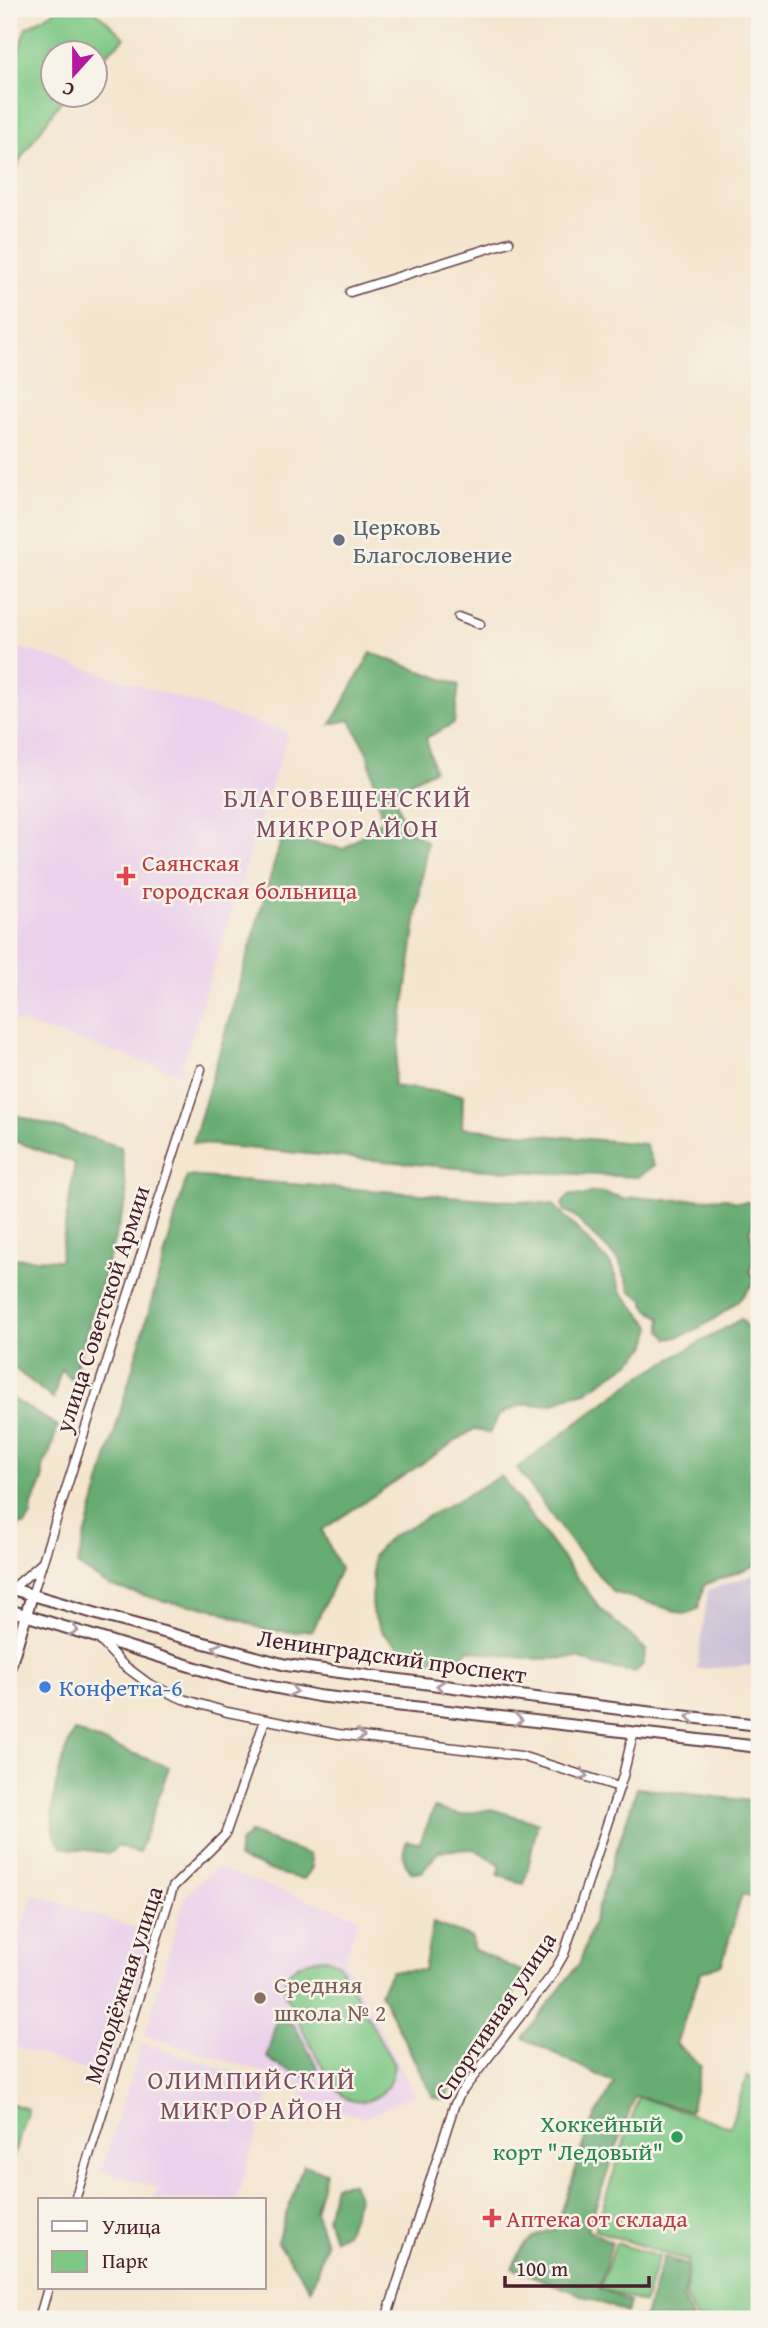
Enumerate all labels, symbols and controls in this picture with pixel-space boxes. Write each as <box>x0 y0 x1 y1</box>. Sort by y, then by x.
north arrow <box>38 38 108 108</box>
text: С <box>58 75 78 105</box>
place label: Церковь Благословение <box>353 509 512 572</box>
marker: Церковь Благословение <box>331 532 347 548</box>
district label: БЛАГОВЕЩЕНСКИЙ МИКРОРАЙОН <box>224 778 472 847</box>
place label: Саянская городская больница <box>142 845 358 908</box>
marker: Саянская городская больница <box>116 866 136 886</box>
street label: улица Советской Армии <box>45 1181 159 1438</box>
street label: Ленинградский проспект <box>255 1620 529 1692</box>
one-way arrow <box>68 1622 80 1637</box>
one-way arrow <box>212 1641 224 1656</box>
place label: Конфетка-6 <box>59 1670 183 1705</box>
marker: Конфетка-6 <box>37 1679 53 1695</box>
one-way arrow <box>435 1679 447 1694</box>
one-way arrow <box>287 1683 299 1698</box>
one-way arrow <box>686 1710 697 1725</box>
one-way arrow <box>513 1713 524 1728</box>
one-way arrow <box>354 1729 365 1744</box>
one-way arrow <box>577 1767 589 1782</box>
street label: Молодёжная улица <box>75 1881 172 2088</box>
street label: Спортивная улица <box>425 1924 565 2107</box>
place label: Средняя школа № 2 <box>274 1967 386 2030</box>
marker: Средняя школа № 2 <box>252 1990 268 2006</box>
district label: ОЛИМПИЙСКИЙ МИКРОРАЙОН <box>147 2060 357 2129</box>
place label: Хоккейный корт "Ледовый" <box>493 2106 663 2169</box>
marker: Хоккейный корт "Ледовый" <box>669 2129 685 2145</box>
legend <box>38 2198 266 2290</box>
place label: Аптека от склада <box>506 2201 688 2236</box>
marker: Аптека от склада <box>484 2210 500 2226</box>
text: Улица <box>102 2211 161 2242</box>
scale bar <box>505 2244 649 2288</box>
text: Парк <box>102 2245 148 2276</box>
text: 100 m <box>516 2253 568 2284</box>

